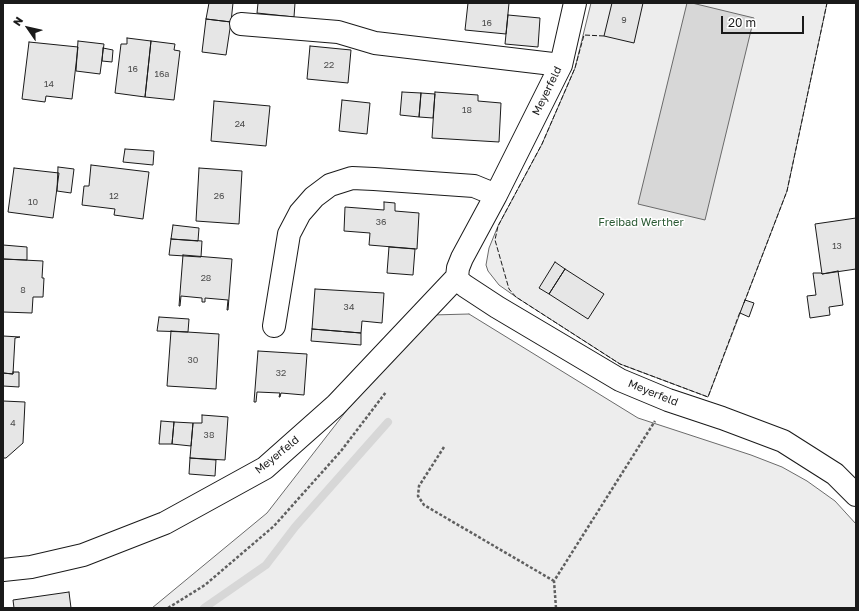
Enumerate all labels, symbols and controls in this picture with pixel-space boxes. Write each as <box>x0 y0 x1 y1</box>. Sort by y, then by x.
north arrow <box>8 8 48 48</box>
scale bar <box>723 8 806 34</box>
text: N <box>10 14 25 28</box>
house number: 9 <box>621 15 627 25</box>
text: 20 m <box>728 15 756 30</box>
house number: 16 <box>482 18 492 28</box>
house number: 22 <box>324 60 334 70</box>
house number: 16 <box>128 64 138 74</box>
street label: Meyerfeld <box>529 64 565 118</box>
house number: 16a <box>155 69 169 79</box>
house number: 14 <box>44 79 54 89</box>
house number: 18 <box>462 105 472 115</box>
house number: 24 <box>235 119 245 129</box>
house number: 12 <box>109 191 119 201</box>
house number: 26 <box>214 191 224 201</box>
house number: 10 <box>28 197 38 207</box>
park label: Freibad Werther <box>598 216 684 230</box>
house number: 36 <box>376 217 386 227</box>
house number: 13 <box>832 241 842 251</box>
house number: 28 <box>201 273 211 283</box>
house number: 8 <box>20 285 26 295</box>
house number: 34 <box>344 302 354 312</box>
house number: 30 <box>188 355 198 365</box>
house number: 32 <box>276 368 286 378</box>
street label: Meyerfeld <box>626 377 680 409</box>
house number: 4 <box>10 418 16 428</box>
house number: 38 <box>204 430 214 440</box>
street label: Meyerfeld <box>252 433 302 477</box>

